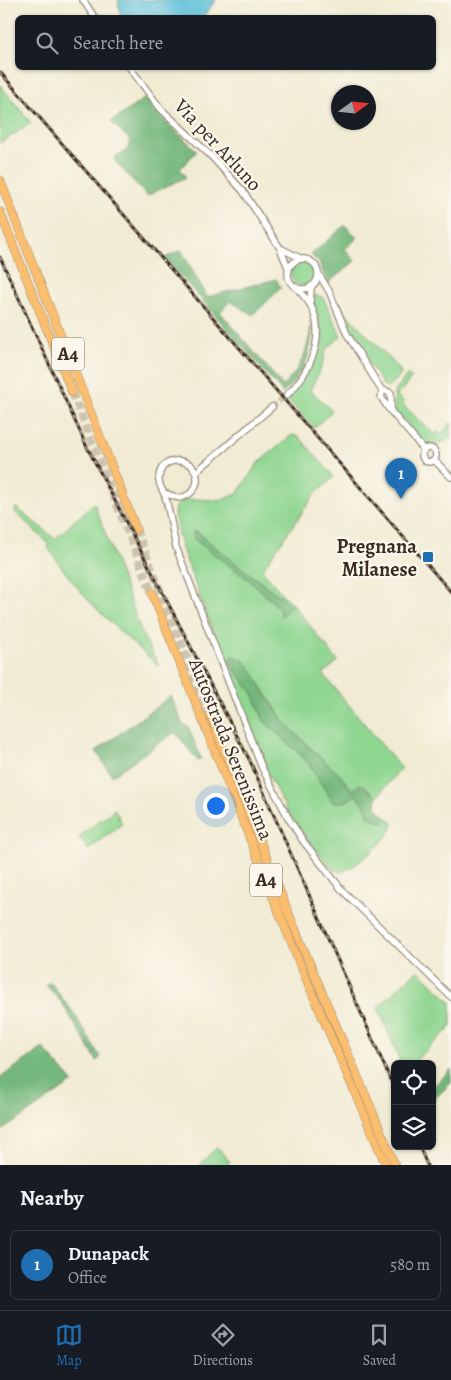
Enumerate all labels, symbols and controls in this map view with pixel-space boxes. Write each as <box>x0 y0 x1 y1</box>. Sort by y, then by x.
search box <box>15 15 436 70</box>
icon: search <box>33 29 61 57</box>
text: Search here <box>73 30 163 56</box>
north arrow <box>331 85 376 130</box>
street label: Via per Arluno <box>168 92 268 197</box>
road number: A4 <box>52 338 84 370</box>
pin: 1 <box>385 458 417 499</box>
place label: Pregnana Milanese <box>336 533 417 583</box>
marker: Pregnana Milanese <box>421 550 435 564</box>
street label: Autostrada Serenissima <box>182 653 280 845</box>
your location <box>203 793 229 819</box>
road number: A4 <box>250 864 282 896</box>
map controls <box>391 1060 436 1150</box>
button: locate <box>391 1060 436 1105</box>
button: layers <box>391 1105 436 1150</box>
text: Nearby <box>20 1184 83 1212</box>
text: Dunapack <box>68 1241 149 1267</box>
text: 1 <box>34 1254 40 1276</box>
text: 580 m <box>390 1254 430 1276</box>
text: Office <box>68 1267 107 1289</box>
tab: Map <box>55 1321 83 1370</box>
tab: Directions <box>193 1321 253 1370</box>
tab: Saved <box>363 1321 396 1370</box>

